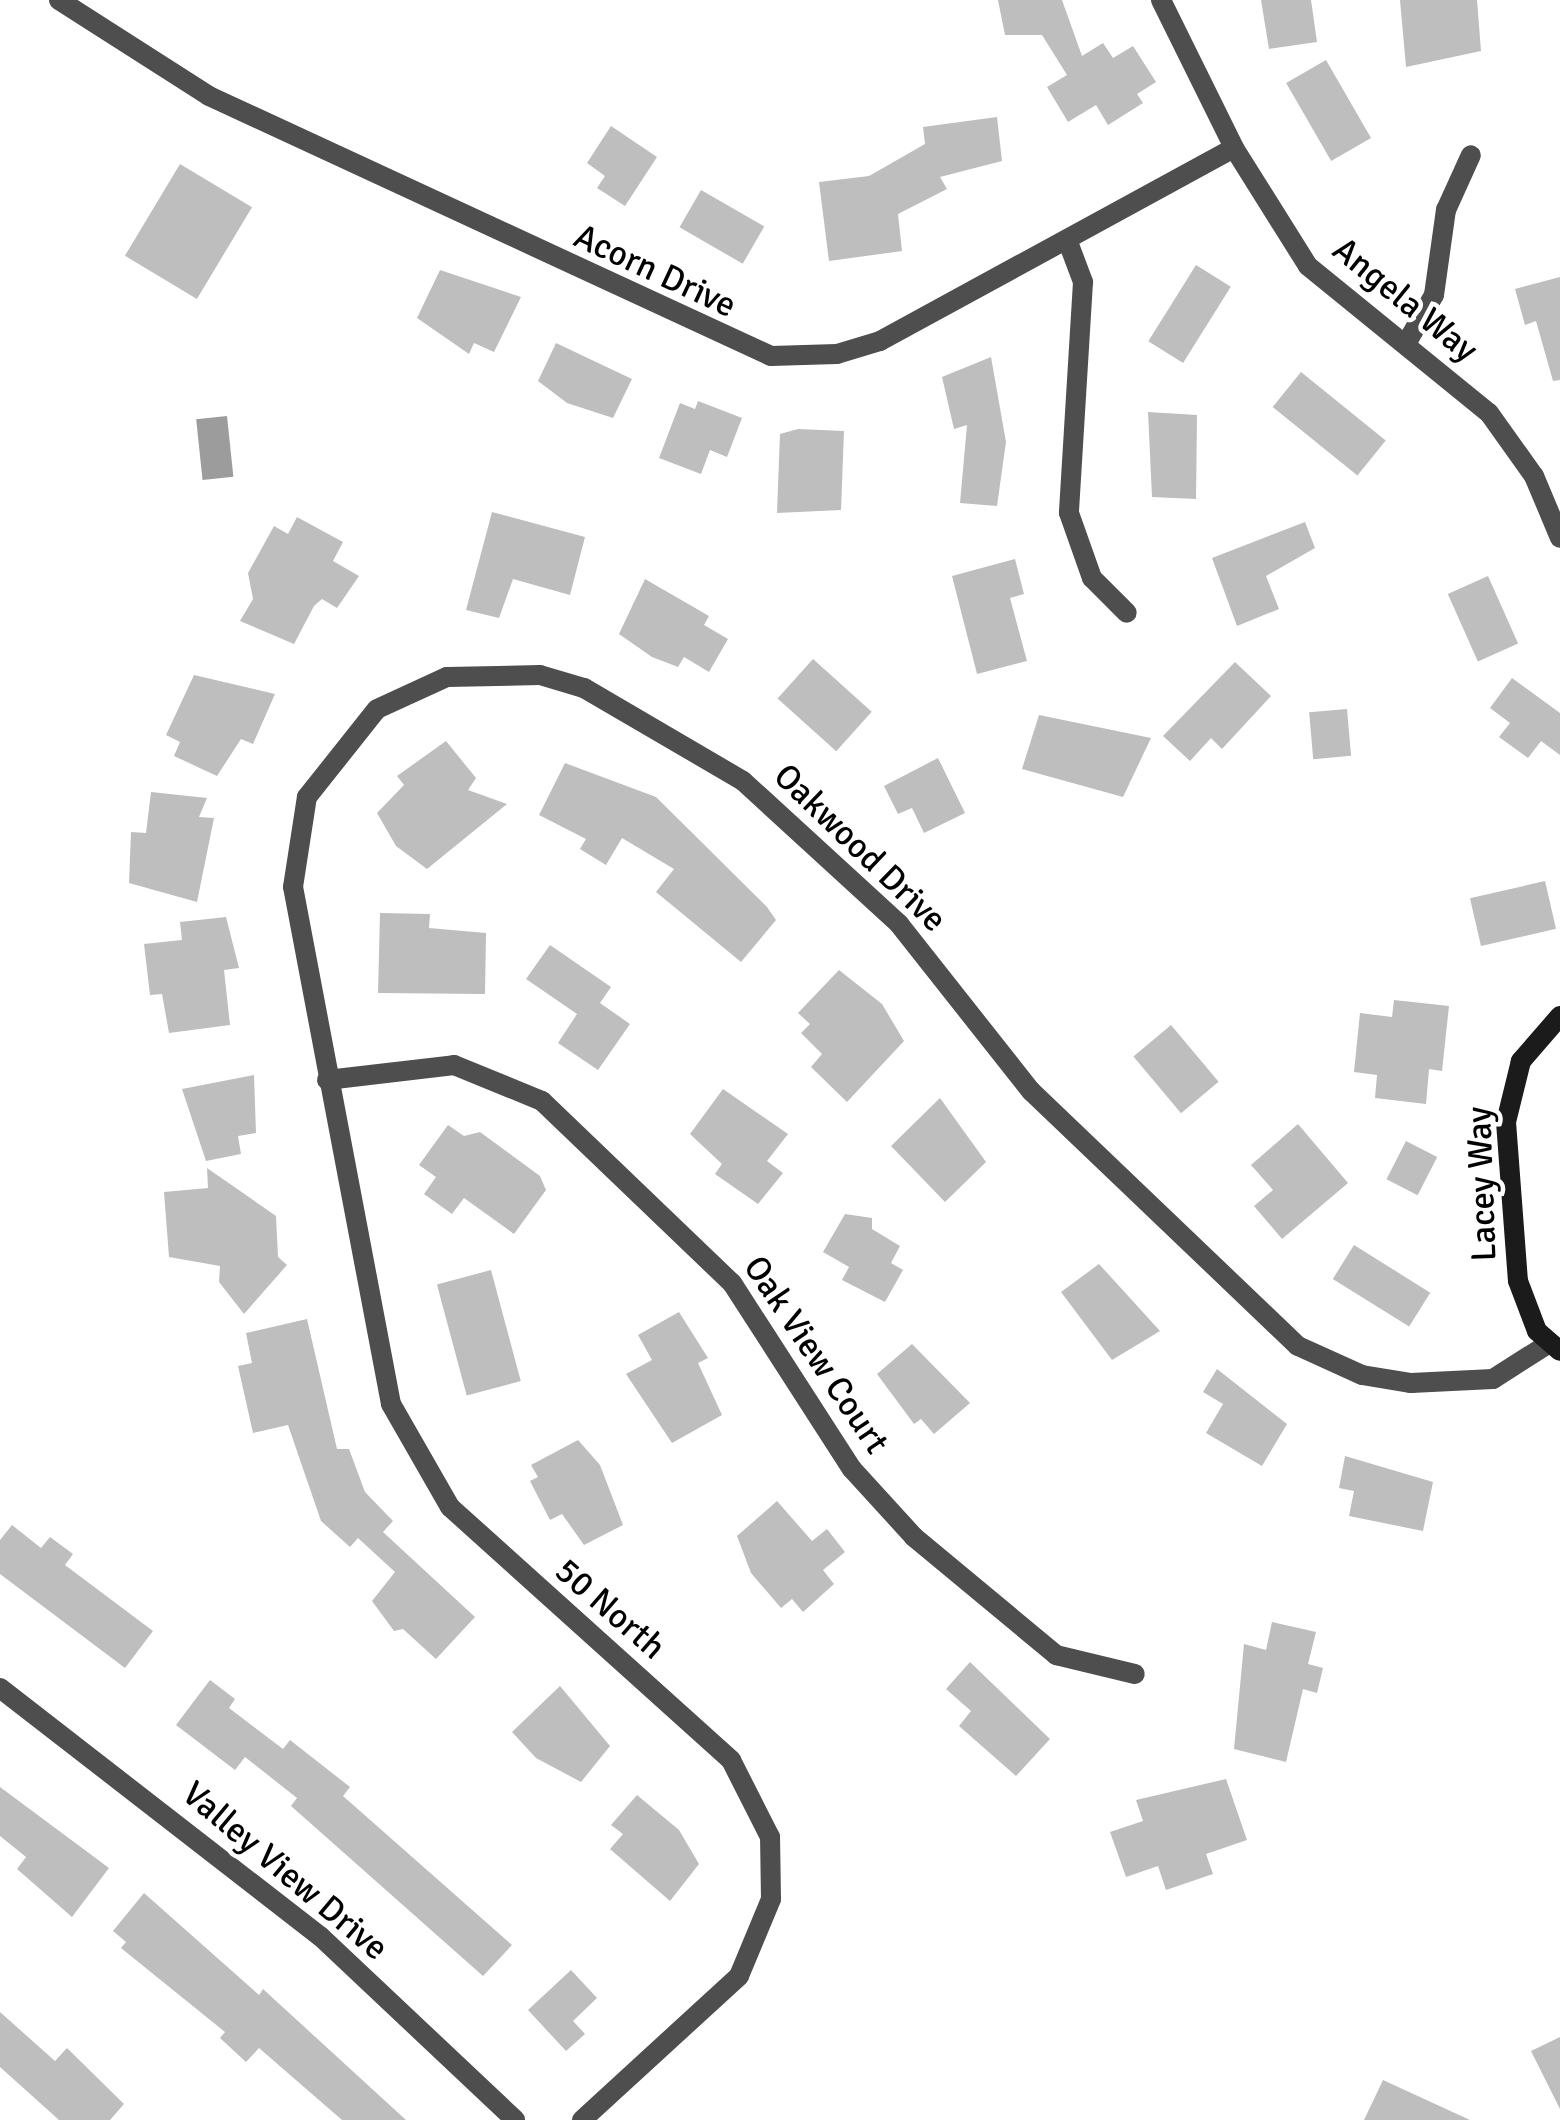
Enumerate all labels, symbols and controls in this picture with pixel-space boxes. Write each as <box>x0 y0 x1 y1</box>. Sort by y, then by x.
street label: Acorn Drive <box>567 215 743 327</box>
street label: Angela Way <box>1324 229 1486 371</box>
street label: Oakwood Drive <box>765 755 955 941</box>
street label: Lacey Way <box>1458 1106 1506 1262</box>
street label: Oak View Court <box>734 1248 898 1462</box>
street label: 50 North <box>546 1550 674 1668</box>
street label: Valley View Drive <box>174 1773 396 1969</box>

